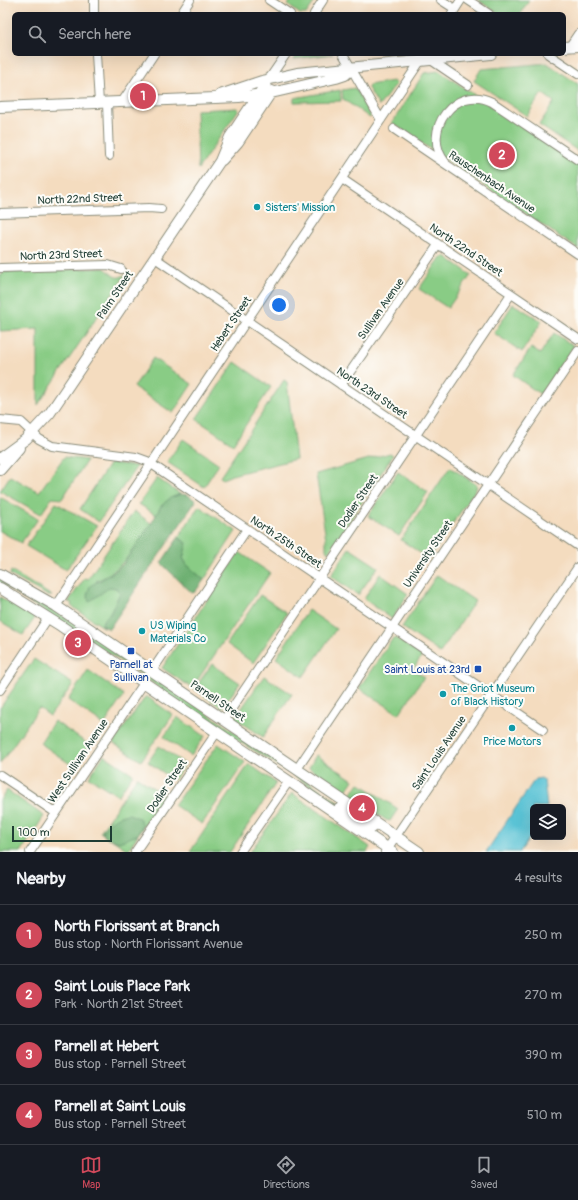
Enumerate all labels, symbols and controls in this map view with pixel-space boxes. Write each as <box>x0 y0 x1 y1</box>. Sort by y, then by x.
search box <box>12 12 566 56</box>
icon: search <box>26 23 48 45</box>
text: Search here <box>58 25 131 44</box>
pin: 1 <box>130 81 156 111</box>
pin: 2 <box>489 140 515 170</box>
street label: Rauschenbach Avenue <box>446 148 538 216</box>
street label: North 22nd Street <box>37 191 123 207</box>
place label: Sisters' Mission <box>265 201 335 214</box>
marker: Sisters' Mission <box>252 202 262 212</box>
street label: North 22nd Street <box>427 221 505 280</box>
street label: North 23rd Street <box>20 247 103 263</box>
street label: Palm Street <box>94 268 136 322</box>
street label: Sullivan Avenue <box>355 275 407 342</box>
street label: Hebert Street <box>208 294 254 354</box>
your location <box>269 295 289 315</box>
street label: North 23rd Street <box>334 365 410 422</box>
street label: Dodier Street <box>335 471 381 530</box>
street label: North 25th Street <box>248 513 325 571</box>
street label: University Street <box>401 517 456 590</box>
place label: US Wiping Materials Co <box>150 619 206 645</box>
marker: US Wiping Materials Co <box>137 626 147 636</box>
pin: 3 <box>65 628 91 658</box>
marker: Parnell at Sullivan <box>126 646 136 656</box>
place label: Parnell at Sullivan <box>109 658 153 684</box>
place label: Saint Louis at 23rd <box>384 663 470 676</box>
marker: Saint Louis at 23rd <box>473 664 483 674</box>
street label: Parnell Street <box>188 678 249 725</box>
place label: The Griot Museum of Black History <box>451 682 535 708</box>
marker: The Griot Museum of Black History <box>438 689 448 699</box>
street label: Saint Louis Avenue <box>409 713 469 793</box>
street label: West Sullivan Avenue <box>45 716 111 805</box>
marker: Price Motors <box>507 723 517 733</box>
place label: Price Motors <box>483 735 541 748</box>
street label: Dodier Street <box>144 756 190 815</box>
pin: 4 <box>349 793 375 823</box>
map controls <box>530 804 566 840</box>
button: layers <box>530 804 566 840</box>
scale bar <box>12 824 112 843</box>
text: 100 m <box>18 826 49 839</box>
text: Nearby <box>16 868 65 889</box>
text: 4 results <box>515 870 562 886</box>
text: North Florissant at Branch <box>54 917 219 936</box>
text: 1 <box>26 927 32 943</box>
text: 250 m <box>524 927 562 943</box>
text: Bus stop · North Florissant Avenue <box>54 936 243 952</box>
text: Saint Louis Place Park <box>54 977 190 996</box>
text: 2 <box>25 987 33 1003</box>
text: 270 m <box>525 987 562 1003</box>
text: Park · North 21st Street <box>54 996 183 1012</box>
text: Parnell at Hebert <box>54 1037 159 1056</box>
text: 3 <box>25 1047 33 1063</box>
text: 390 m <box>525 1047 562 1063</box>
text: Bus stop · Parnell Street <box>54 1056 186 1072</box>
text: Parnell at Saint Louis <box>54 1097 185 1116</box>
text: 4 <box>25 1107 33 1123</box>
text: 510 m <box>527 1107 562 1123</box>
text: Bus stop · Parnell Street <box>54 1116 186 1132</box>
tab: Map <box>80 1154 102 1191</box>
tab: Directions <box>263 1154 310 1191</box>
tab: Saved <box>470 1154 498 1191</box>

